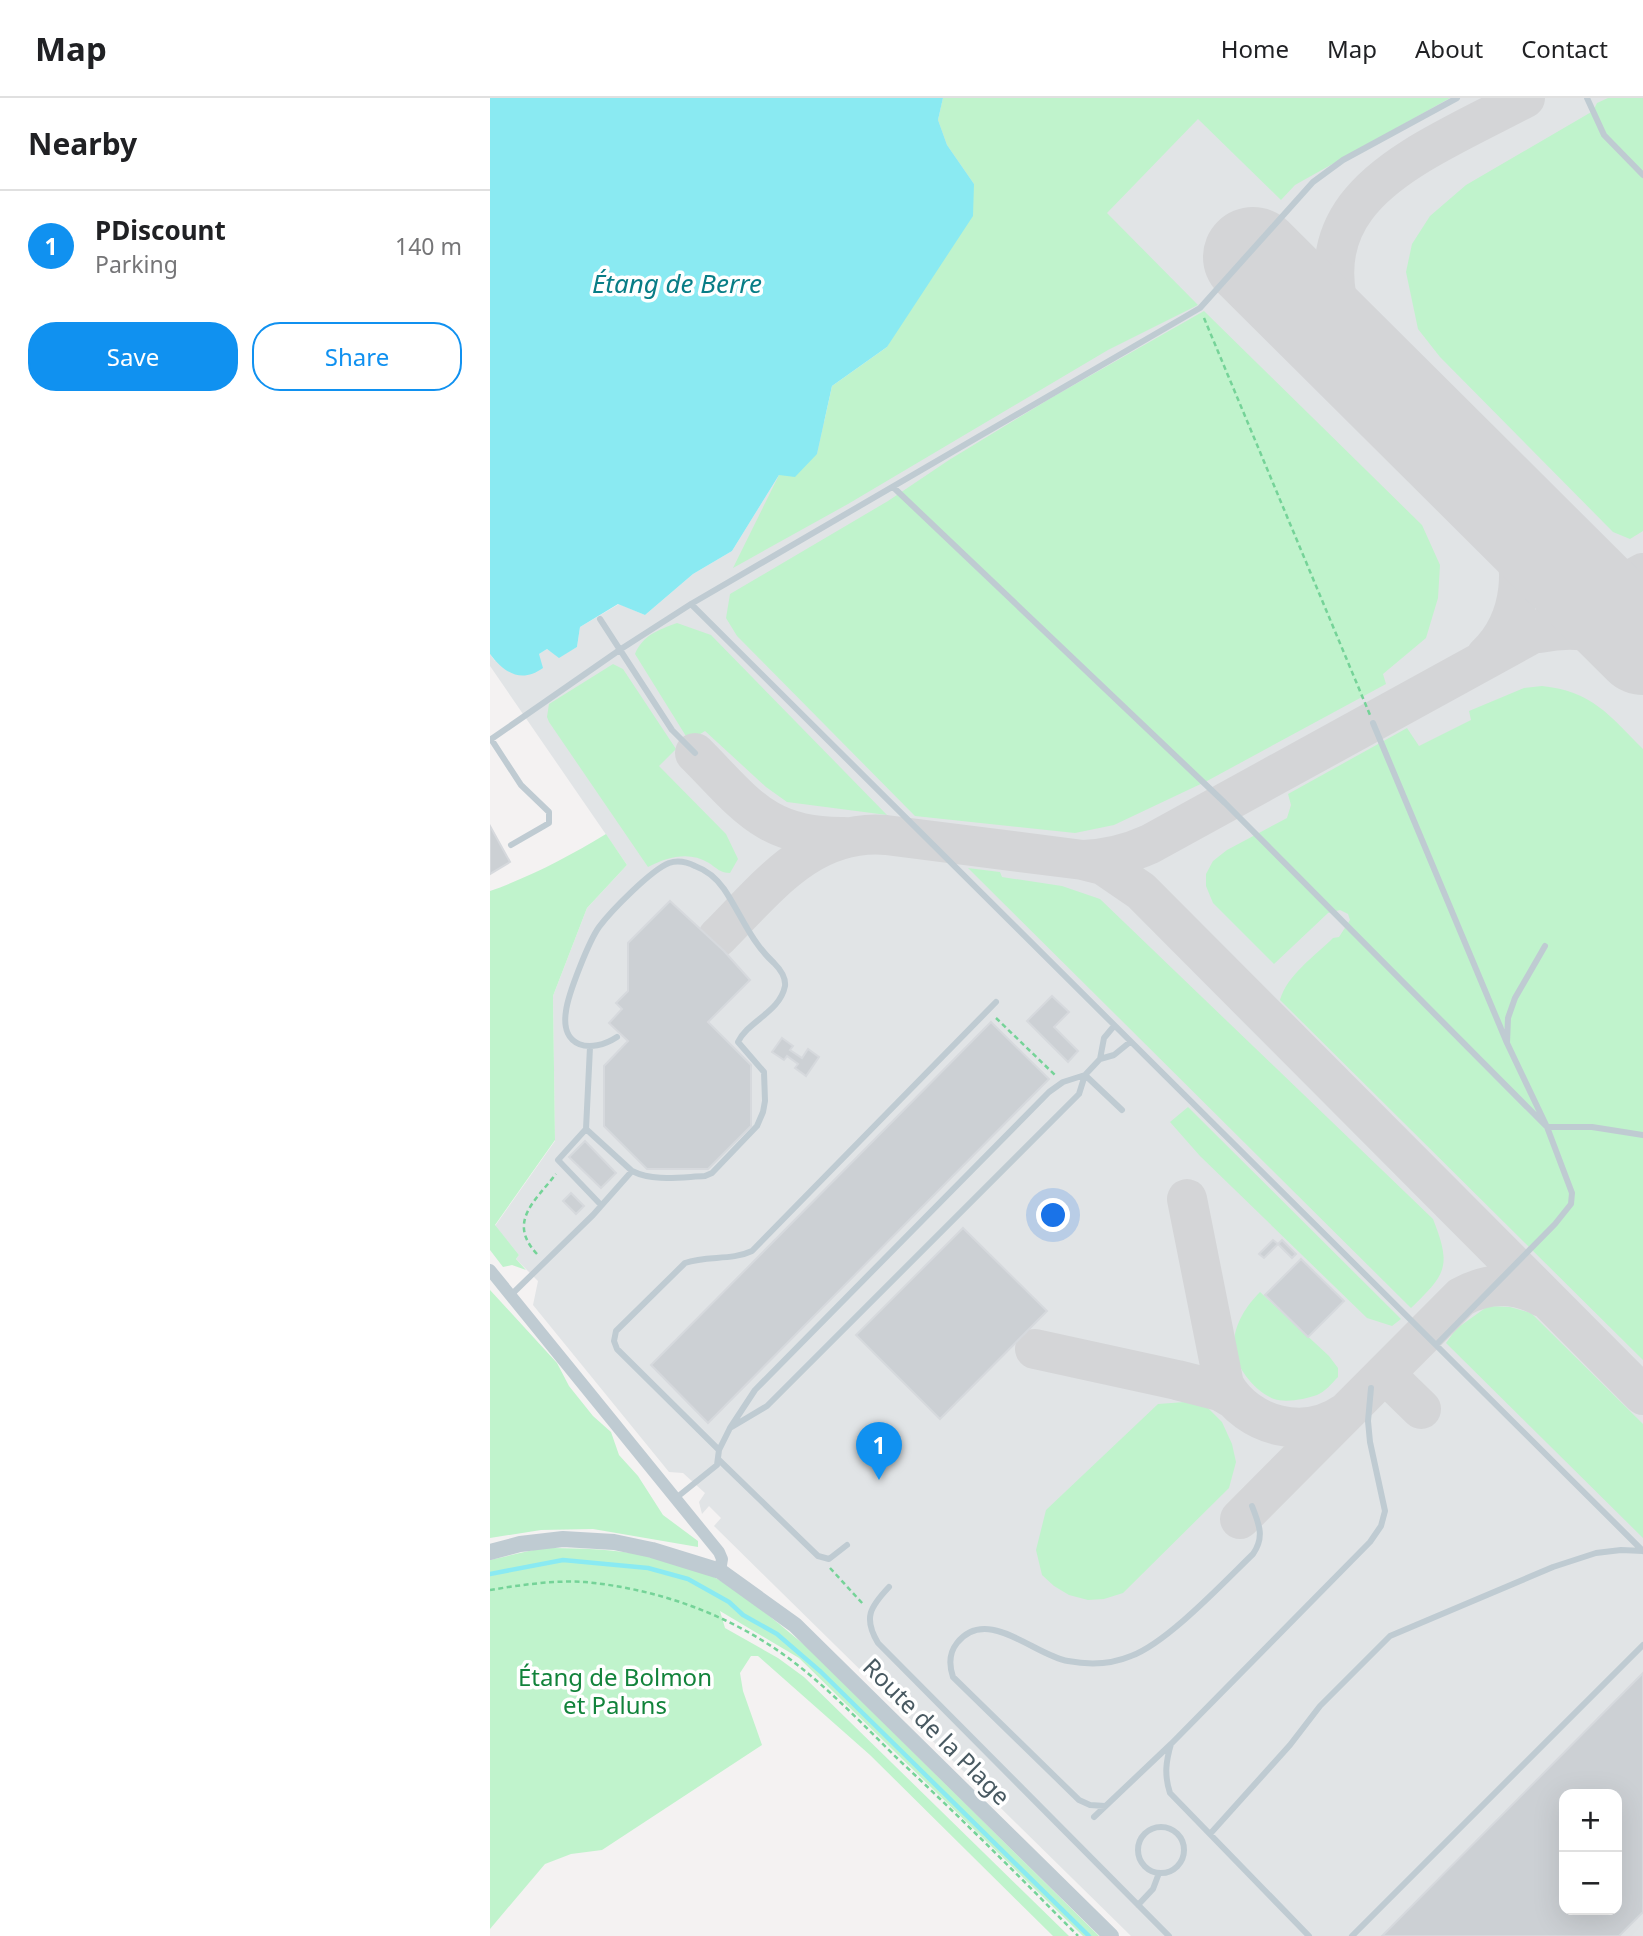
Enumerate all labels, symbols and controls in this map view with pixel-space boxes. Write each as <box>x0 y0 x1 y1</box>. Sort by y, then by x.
text: Map <box>35 26 107 71</box>
text: Home <box>1221 32 1289 65</box>
text: Map <box>1327 32 1377 65</box>
text: About <box>1415 32 1483 65</box>
text: Contact <box>1521 32 1608 65</box>
text: Nearby <box>28 123 137 164</box>
text: PDiscount <box>95 212 226 248</box>
text: 1 <box>44 230 58 262</box>
text: 140 m <box>395 230 462 262</box>
text: Parking <box>95 248 178 280</box>
water label: Étang de Berre <box>592 265 762 301</box>
button: Save <box>28 322 238 391</box>
button: Share <box>252 322 462 391</box>
your location <box>1036 1198 1070 1232</box>
pin: 1 <box>856 1422 902 1480</box>
street label: Route de la Plage <box>856 1650 1018 1812</box>
park label: Étang de Bolmon et Paluns <box>518 1660 712 1721</box>
map controls <box>1559 1789 1622 1915</box>
button: + <box>1559 1789 1622 1852</box>
button: − <box>1559 1852 1622 1915</box>

